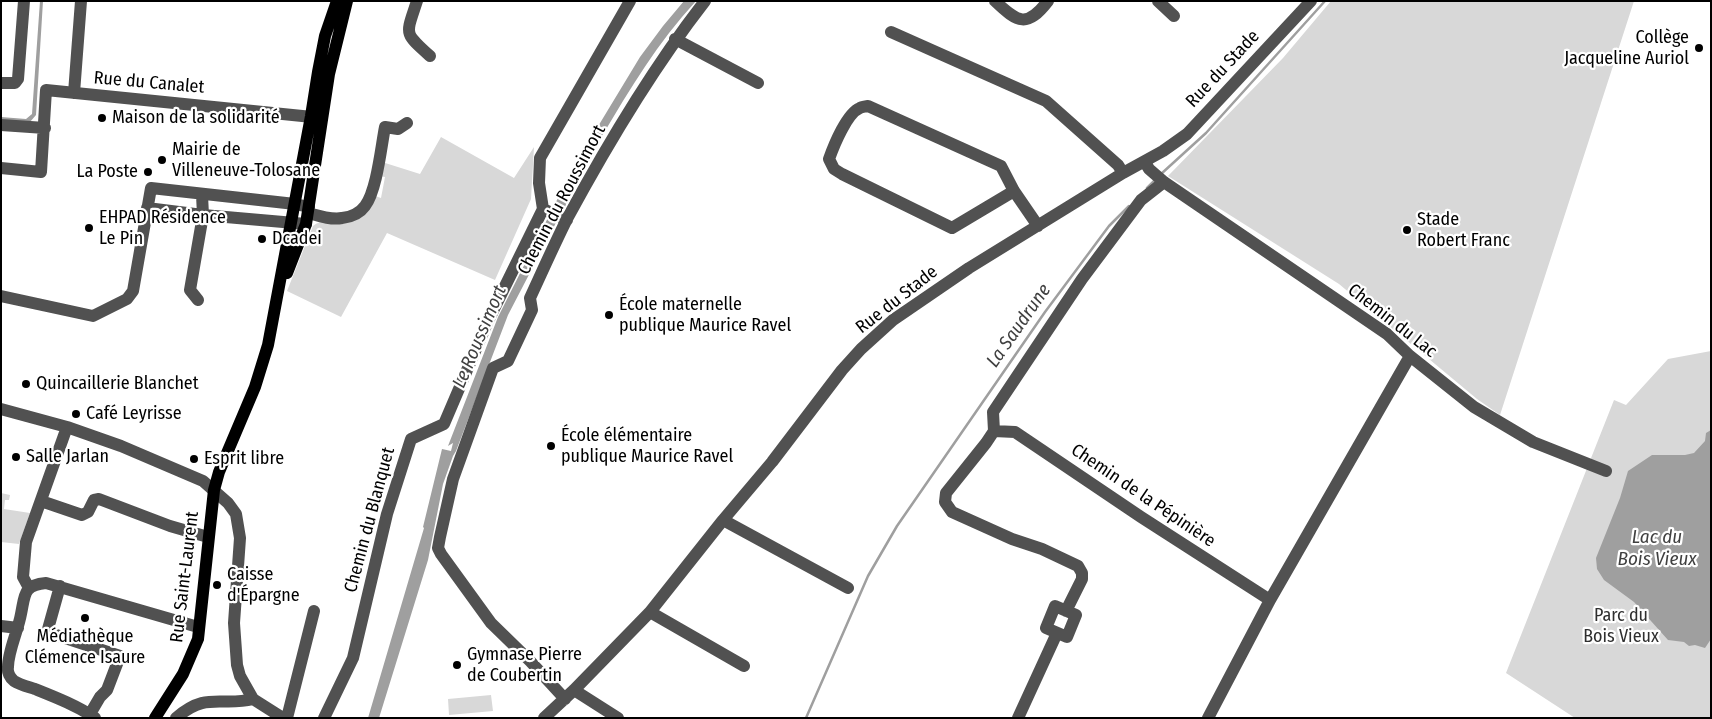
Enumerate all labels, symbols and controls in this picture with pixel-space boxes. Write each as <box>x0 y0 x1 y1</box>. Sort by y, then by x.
street label: Rue du Stade <box>1182 26 1264 112</box>
place label: Collège Jacqueline Auriol <box>1564 27 1689 70</box>
marker: Collège Jacqueline Auriol <box>1693 42 1705 54</box>
street label: Rue du Canalet <box>93 67 205 99</box>
place label: Maison de la solidarité <box>112 107 280 129</box>
marker: Maison de la solidarité <box>96 112 108 124</box>
street label: Chemin du Roussimort <box>513 121 611 279</box>
place label: Mairie de Villeneuve-Tolosane <box>172 139 320 182</box>
marker: Mairie de Villeneuve-Tolosane <box>156 154 168 166</box>
place label: La Poste <box>77 161 138 183</box>
marker: La Poste <box>142 166 154 178</box>
place label: EHPAD Résidence Le Pin <box>99 207 226 250</box>
place label: Stade Robert Franc <box>1417 209 1510 252</box>
marker: EHPAD Résidence Le Pin <box>83 222 95 234</box>
marker: Stade Robert Franc <box>1401 224 1413 236</box>
place label: Dcadei <box>272 228 322 250</box>
marker: Dcadei <box>256 233 268 245</box>
street label: Rue du Stade <box>852 261 942 339</box>
water label: La Saudrune <box>982 280 1056 372</box>
street label: Chemin du Lac <box>1343 280 1441 362</box>
water label: Le Roussimort <box>448 282 512 392</box>
place label: École maternelle publique Maurice Ravel <box>619 294 791 336</box>
marker: École maternelle publique Maurice Ravel <box>603 309 615 321</box>
place label: Quincaillerie Blanchet <box>36 373 199 395</box>
marker: Quincaillerie Blanchet <box>20 378 32 390</box>
place label: Café Leyrisse <box>86 403 182 425</box>
marker: Café Leyrisse <box>70 408 82 420</box>
place label: École élémentaire publique Maurice Ravel <box>561 425 733 468</box>
marker: École élémentaire publique Maurice Ravel <box>545 440 557 452</box>
street label: Chemin de la Pépinière <box>1067 440 1219 552</box>
street label: Chemin du Blanquet <box>340 445 400 595</box>
place label: Salle Jarlan <box>26 446 109 468</box>
place label: Esprit libre <box>204 448 284 470</box>
marker: Salle Jarlan <box>10 451 22 463</box>
marker: Esprit libre <box>188 453 200 465</box>
street label: Rue Saint-Laurent <box>166 510 204 644</box>
water label: Lac du Bois Vieux <box>1617 527 1697 571</box>
place label: Caisse d'Épargne <box>227 564 300 606</box>
marker: Caisse d'Épargne <box>211 579 223 591</box>
park label: Parc du Bois Vieux <box>1583 605 1659 648</box>
marker: Médiathèque Clémence Isaure <box>79 612 91 624</box>
place label: Médiathèque Clémence Isaure <box>25 626 145 669</box>
place label: Gymnase Pierre de Coubertin <box>467 644 582 686</box>
marker: Gymnase Pierre de Coubertin <box>451 659 463 671</box>

